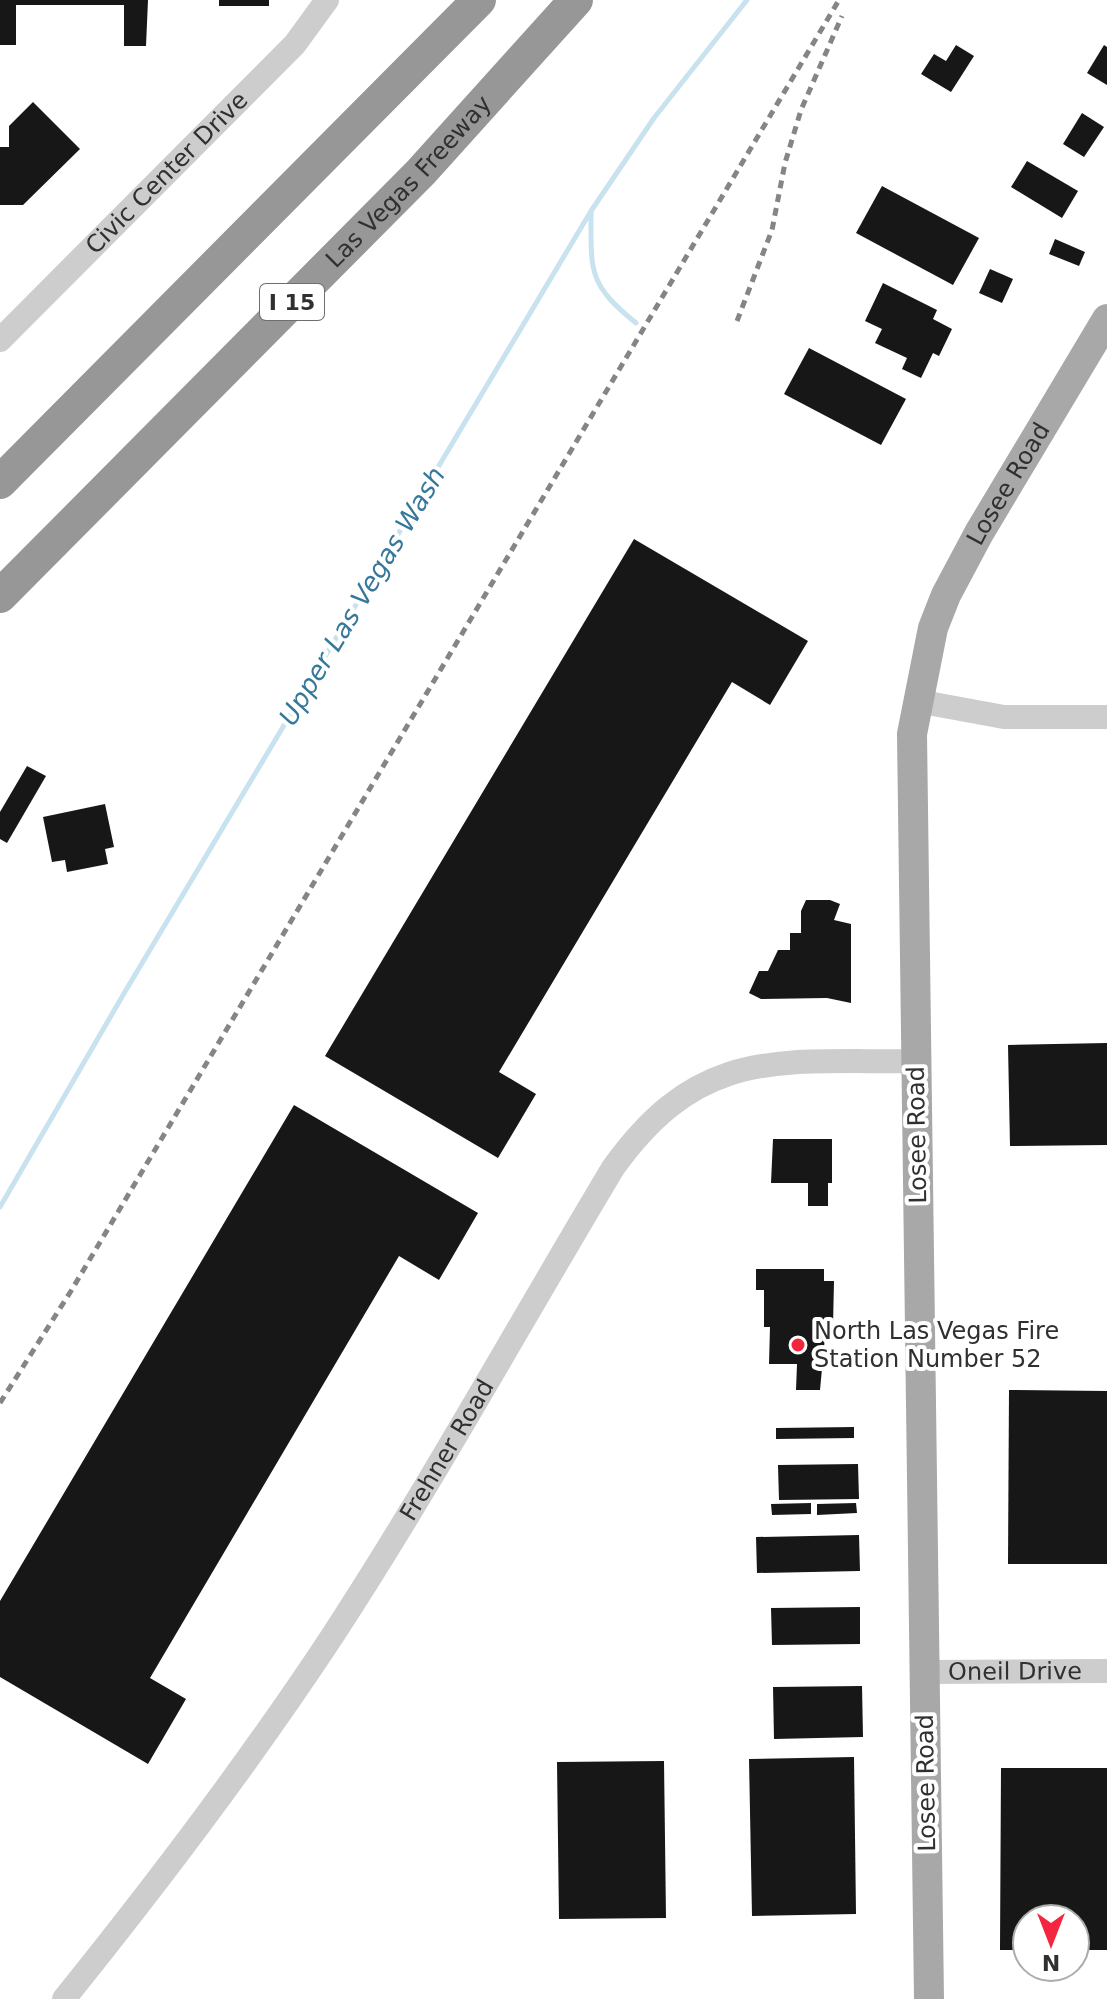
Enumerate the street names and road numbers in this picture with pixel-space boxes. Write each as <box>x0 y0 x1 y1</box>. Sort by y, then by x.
street label: Civic Center Drive <box>80 86 253 260</box>
street label: Las Vegas Freeway <box>320 90 497 273</box>
road number: I 15 <box>260 284 324 320</box>
street label: Losee Road <box>961 418 1056 550</box>
street label: Losee Road <box>902 1066 932 1204</box>
street label: Frehner Road <box>394 1375 500 1526</box>
street label: Oneil Drive <box>948 1657 1082 1686</box>
street label: Losee Road <box>911 1714 941 1852</box>

